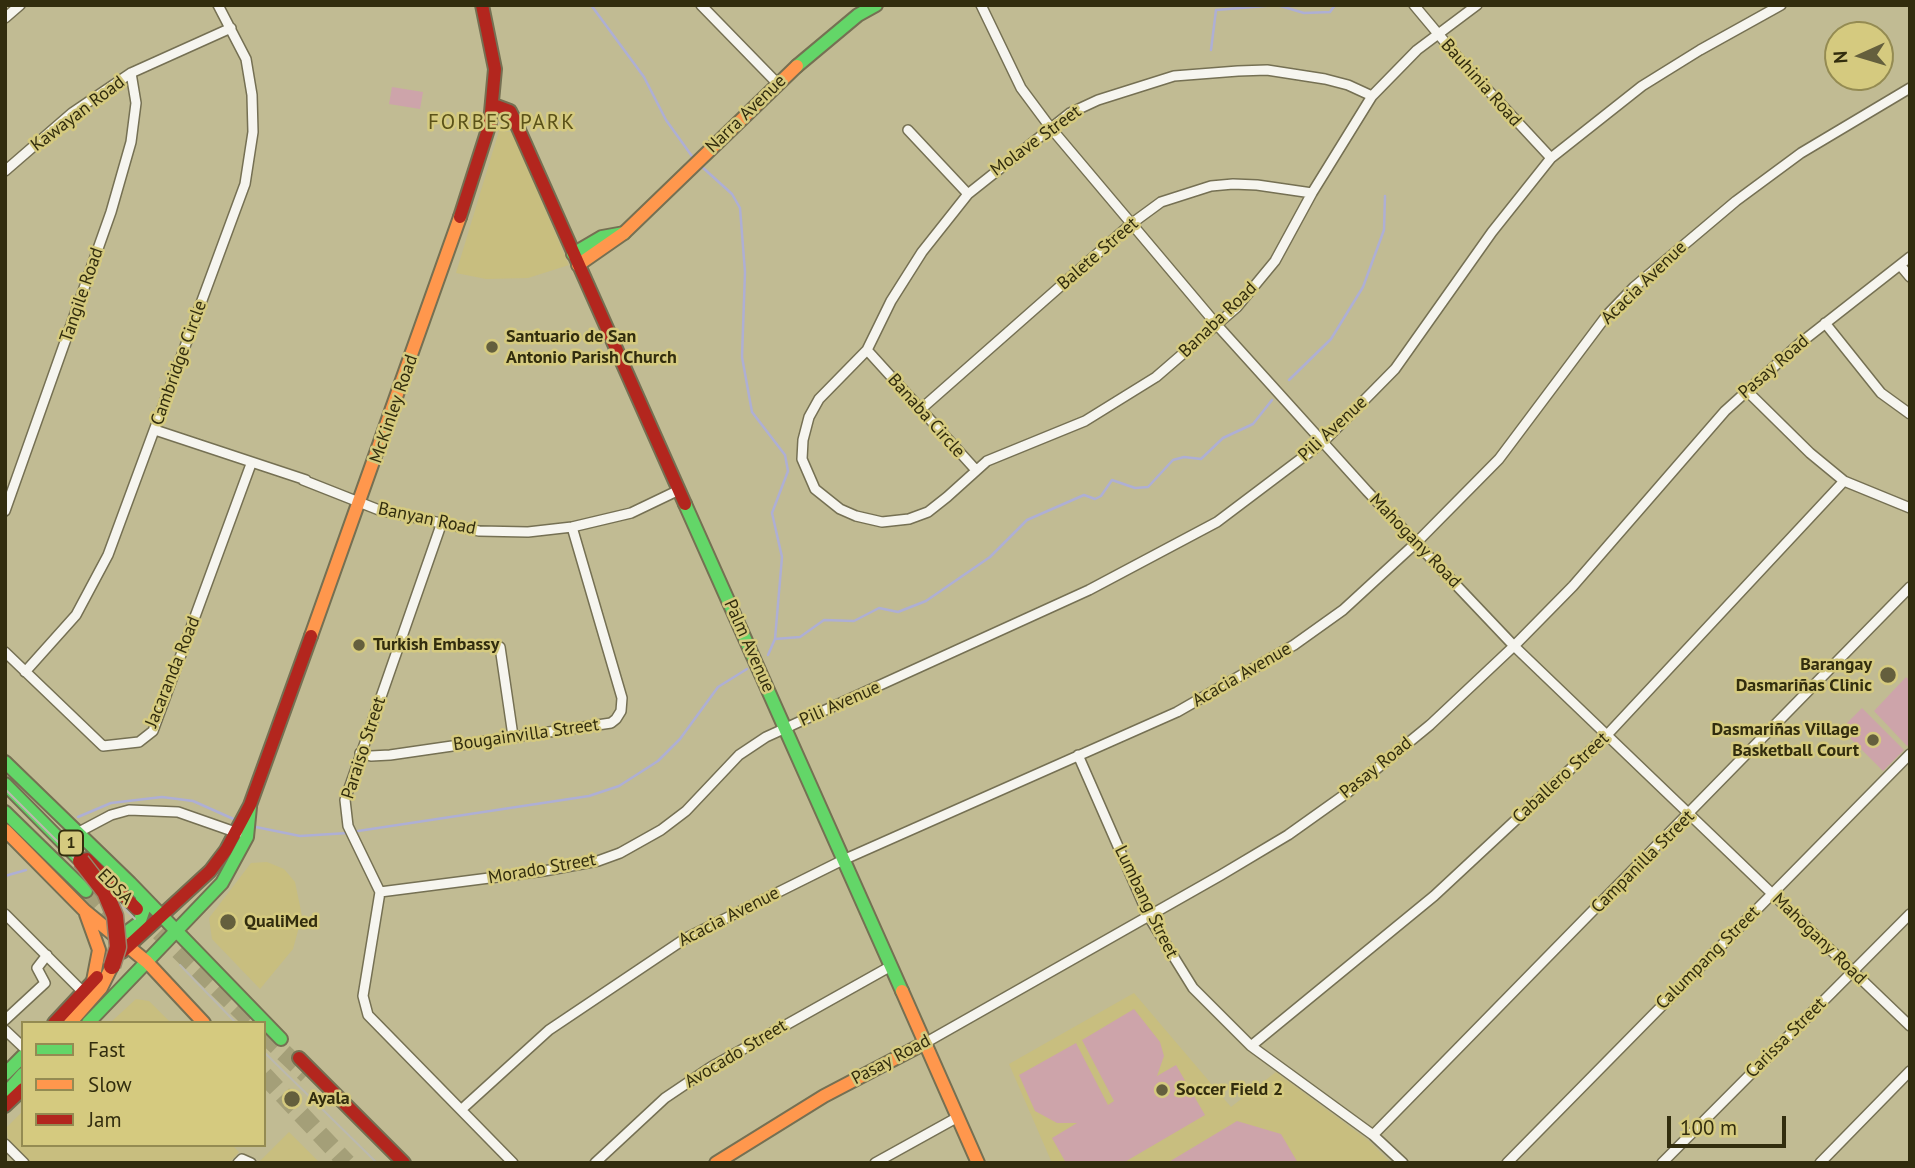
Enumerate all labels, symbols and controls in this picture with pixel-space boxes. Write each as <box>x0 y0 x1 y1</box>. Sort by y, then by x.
north arrow <box>1824 21 1894 91</box>
street label: Bauhinia Road <box>1436 35 1526 131</box>
text: N <box>1828 50 1852 64</box>
street label: Narra Avenue <box>701 70 791 158</box>
street label: Kawayan Road <box>27 72 129 156</box>
street label: Molave Street <box>987 101 1085 181</box>
district label: FORBES PARK <box>429 110 575 136</box>
street label: Balete Street <box>1053 213 1143 295</box>
street label: Acacia Avenue <box>1597 237 1691 329</box>
street label: Tangile Road <box>56 245 108 345</box>
street label: Banaba Road <box>1175 278 1261 362</box>
street label: Cambridge Circle <box>146 298 212 428</box>
place label: Santuario de San Antonio Parish Church <box>506 326 677 368</box>
street label: Pasay Road <box>1734 331 1814 403</box>
marker: Santuario de San Antonio Parish Church <box>484 339 500 355</box>
street label: McKinley Road <box>365 352 423 466</box>
street label: Banaba Circle <box>883 370 969 462</box>
street label: Pili Avenue <box>1294 392 1372 466</box>
street label: Mahogany Road <box>1365 489 1465 593</box>
street label: Banyan Road <box>376 498 478 540</box>
street label: Palm Avenue <box>719 596 779 696</box>
street label: Jacaranda Road <box>141 613 205 731</box>
place label: Turkish Embassy <box>373 634 499 656</box>
marker: Turkish Embassy <box>351 637 367 653</box>
street label: Acacia Avenue <box>1189 638 1295 712</box>
place label: Barangay Dasmariñas Clinic <box>1736 654 1872 696</box>
marker: Barangay Dasmariñas Clinic <box>1878 665 1898 685</box>
street label: Pili Avenue <box>796 677 884 731</box>
street label: Paraiso Street <box>337 694 391 802</box>
street label: Bougainvilla Street <box>452 714 600 756</box>
place label: Dasmariñas Village Basketball Court <box>1711 719 1859 762</box>
street label: Caballero Street <box>1508 728 1614 828</box>
street label: Pasay Road <box>1336 732 1416 804</box>
marker: Dasmariñas Village Basketball Court <box>1865 732 1881 748</box>
street label: Campanilla Street <box>1587 806 1699 918</box>
road number: 1 <box>59 830 83 856</box>
street label: Lumbang Street <box>1110 842 1182 962</box>
street label: Morado Street <box>486 849 598 889</box>
street label: EDSA <box>93 865 137 909</box>
street label: Acacia Avenue <box>675 882 783 952</box>
street label: Mahogany Road <box>1767 889 1871 989</box>
street label: Calumpang Street <box>1652 902 1764 1014</box>
place label: QualiMed <box>244 911 318 933</box>
marker: QualiMed <box>218 912 238 932</box>
street label: Carissa Street <box>1741 993 1831 1083</box>
street label: Avocado Street <box>681 1015 791 1093</box>
legend <box>21 1021 266 1147</box>
street label: Pasay Road <box>848 1030 934 1090</box>
text: Fast <box>88 1036 125 1063</box>
text: Slow <box>88 1071 132 1098</box>
place label: Soccer Field 2 <box>1176 1079 1283 1101</box>
marker: Soccer Field 2 <box>1154 1082 1170 1098</box>
place label: Ayala <box>308 1088 350 1110</box>
marker: Ayala <box>282 1089 302 1109</box>
scale bar <box>1670 1102 1789 1146</box>
text: Jam <box>88 1106 122 1133</box>
text: 100 m <box>1680 1114 1737 1141</box>

